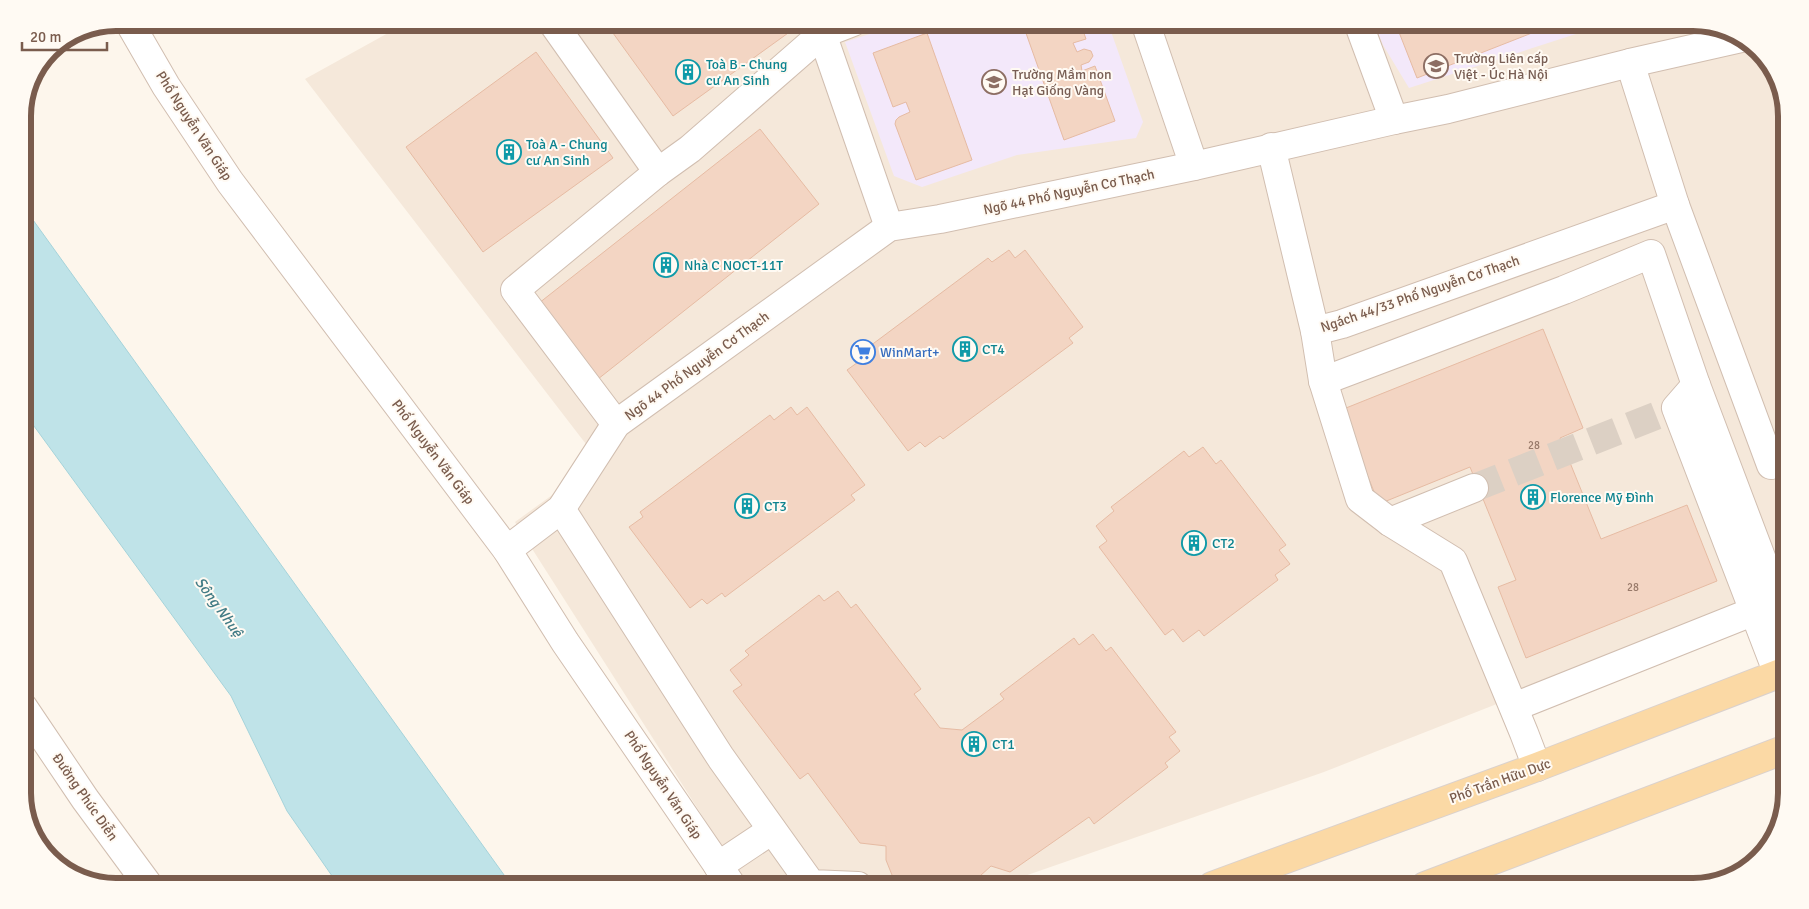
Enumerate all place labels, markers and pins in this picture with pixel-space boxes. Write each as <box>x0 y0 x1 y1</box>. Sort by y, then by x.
place label: Trường Liên cấp Việt - Úc Hà Nội <box>1454 50 1548 83</box>
school or university icon: Trường Liên cấp Việt - Úc Hà Nội <box>1423 53 1449 79</box>
place label: Toà B - Chung cư An Sinh <box>706 56 787 89</box>
building icon: Toà B - Chung cư An Sinh <box>675 59 701 85</box>
place label: Trường Mầm non Hạt Giống Vàng <box>1012 66 1112 99</box>
school or university icon: Trường Mầm non Hạt Giống Vàng <box>981 69 1007 95</box>
place label: Toà A - Chung cư An Sinh <box>526 136 608 169</box>
building icon: Toà A - Chung cư An Sinh <box>496 139 522 165</box>
building icon: Nhà C NOCT-11T <box>653 252 679 278</box>
place label: Nhà C NOCT-11T <box>684 257 783 274</box>
building icon: CT4 <box>952 336 978 362</box>
supermarket icon: WinMart+ <box>850 339 876 365</box>
place label: CT4 <box>982 341 1005 358</box>
place label: WinMart+ <box>880 344 940 361</box>
building icon: Florence Mỹ Đình <box>1520 484 1546 510</box>
place label: Florence Mỹ Đình <box>1550 489 1654 506</box>
building icon: CT3 <box>734 493 760 519</box>
place label: CT3 <box>764 498 787 515</box>
building icon: CT2 <box>1181 530 1207 556</box>
place label: CT2 <box>1212 535 1235 552</box>
building icon: CT1 <box>961 731 987 757</box>
place label: CT1 <box>992 736 1015 753</box>

